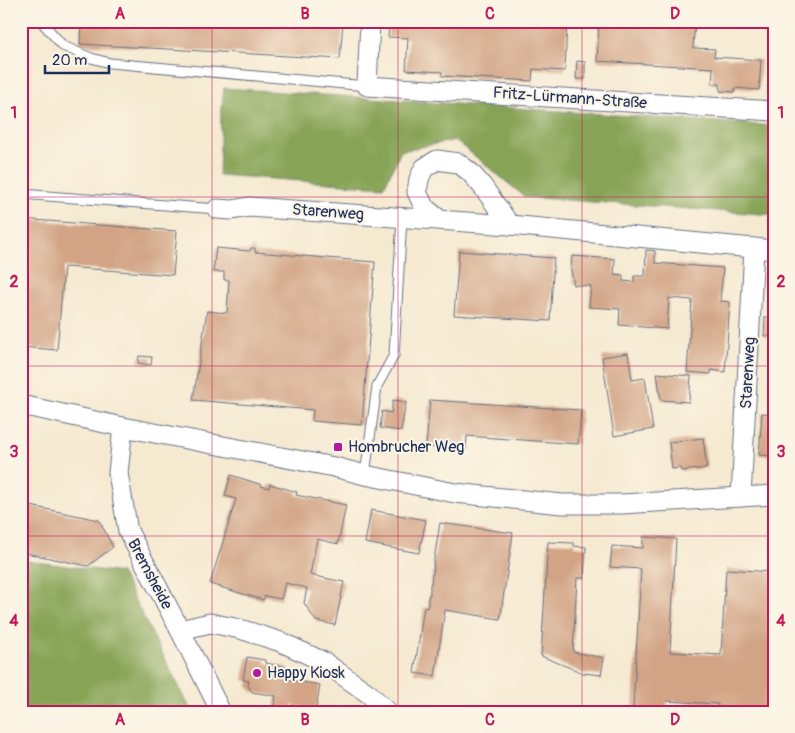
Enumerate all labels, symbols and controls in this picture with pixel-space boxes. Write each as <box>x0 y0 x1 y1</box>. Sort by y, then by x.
text: A <box>115 4 126 24</box>
text: B <box>300 4 310 24</box>
text: C <box>485 4 495 24</box>
text: D <box>670 4 680 24</box>
scale bar <box>45 42 109 74</box>
text: 20 m <box>52 51 87 70</box>
street label: Fritz-Lürmann-Straße <box>492 83 648 113</box>
text: 1 <box>11 103 17 123</box>
text: 1 <box>778 103 784 123</box>
street label: Starenweg <box>291 200 365 224</box>
text: 2 <box>10 272 19 292</box>
text: 2 <box>777 272 786 292</box>
street label: Starenweg <box>736 337 760 409</box>
place label: Hombrucher Weg <box>348 437 464 457</box>
marker: Hombrucher Weg <box>332 441 344 453</box>
text: 3 <box>10 442 19 462</box>
text: 3 <box>777 442 786 462</box>
street label: Bremsheide <box>123 535 177 613</box>
text: 4 <box>9 611 19 631</box>
text: 4 <box>776 611 786 631</box>
place label: Happy Kiosk <box>267 663 345 683</box>
marker: Happy Kiosk <box>251 667 263 679</box>
text: A <box>115 710 126 730</box>
text: B <box>300 710 310 730</box>
text: C <box>485 710 495 730</box>
text: D <box>670 710 680 730</box>

